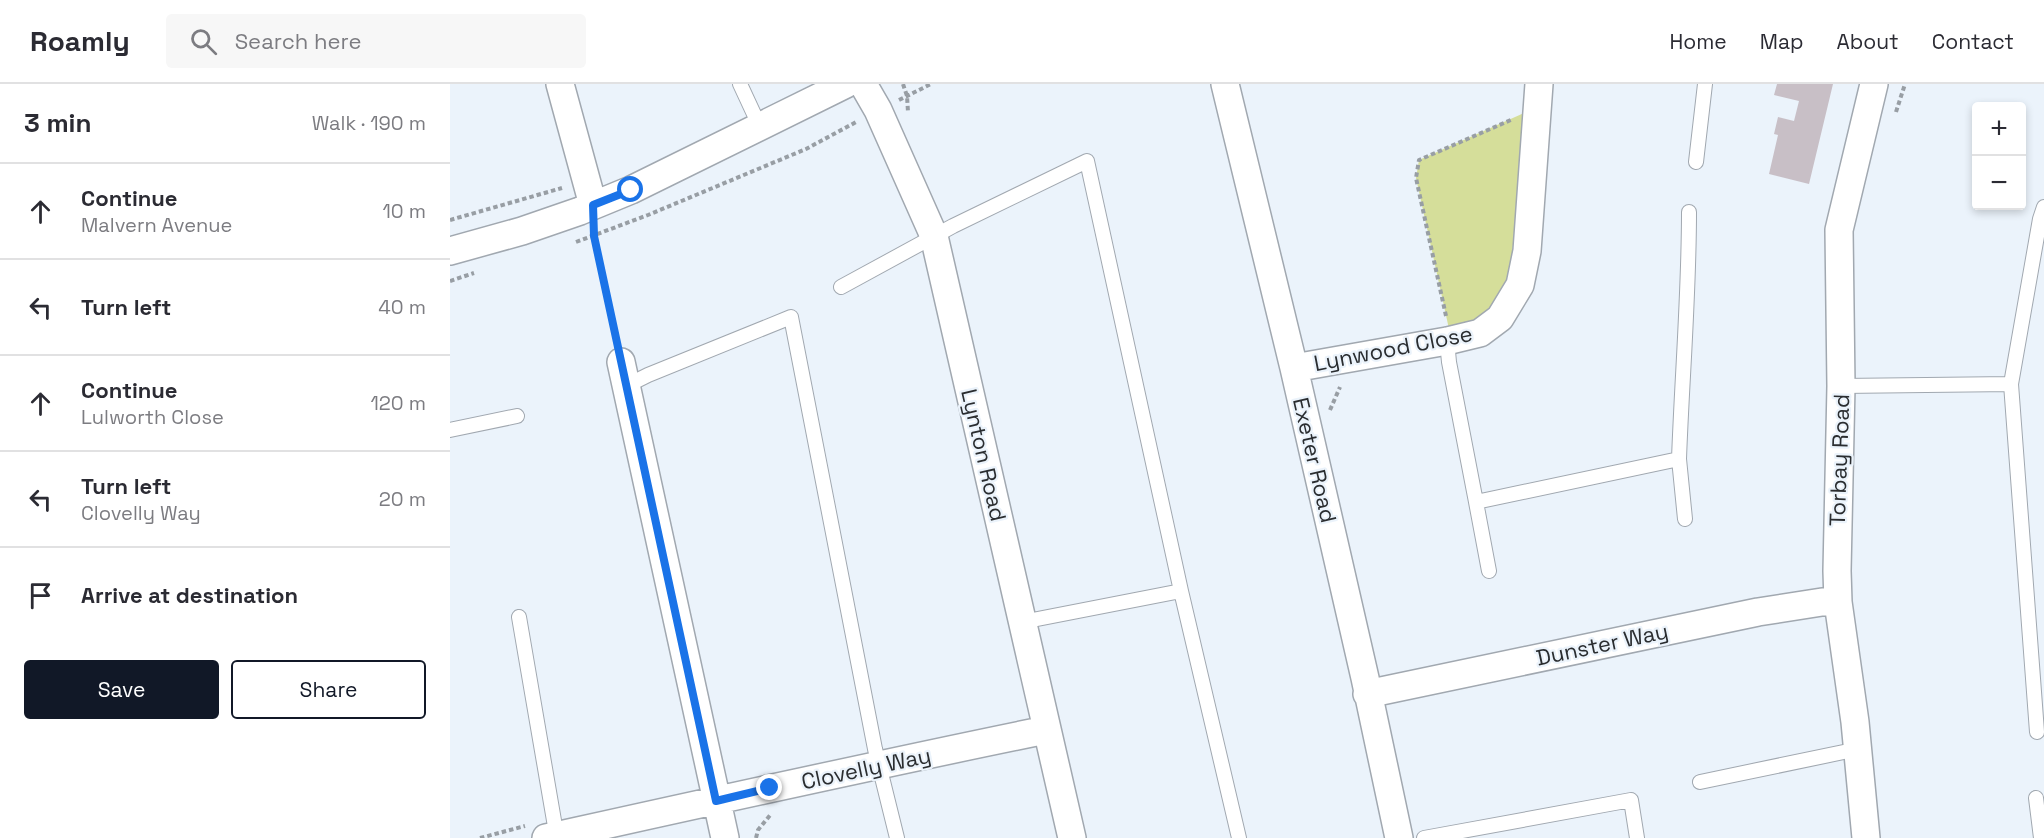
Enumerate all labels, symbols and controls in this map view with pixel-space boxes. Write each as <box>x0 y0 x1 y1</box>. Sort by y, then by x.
search box <box>166 14 586 68</box>
text: Roamly <box>30 23 130 59</box>
icon: search <box>187 25 220 58</box>
text: Search here <box>235 27 361 55</box>
text: Home <box>1669 28 1727 55</box>
text: Map <box>1760 28 1804 55</box>
text: About <box>1837 28 1899 55</box>
text: Contact <box>1932 28 2014 55</box>
map controls <box>1972 102 2026 210</box>
button: + <box>1972 102 2026 156</box>
text: 3 min <box>24 106 92 140</box>
text: Walk · 190 m <box>312 110 426 136</box>
button: − <box>1972 156 2026 210</box>
route start <box>617 176 643 202</box>
text: Continue <box>81 184 177 212</box>
icon: ahead <box>24 195 57 228</box>
text: 10 m <box>382 198 426 224</box>
text: Malvern Avenue <box>81 212 232 238</box>
icon: left <box>24 291 57 324</box>
text: Turn left <box>81 293 171 321</box>
text: 40 m <box>378 294 426 320</box>
street label: Lynwood Close <box>1311 319 1475 377</box>
text: Continue <box>81 376 177 404</box>
street label: Lynton Road <box>955 386 1013 524</box>
icon: ahead <box>24 387 57 420</box>
text: 120 m <box>370 390 426 416</box>
street label: Torbay Road <box>1823 393 1855 527</box>
street label: Exeter Road <box>1287 394 1343 526</box>
text: Lulworth Close <box>81 404 224 430</box>
text: Turn left <box>81 472 171 500</box>
icon: left <box>24 483 57 516</box>
text: 20 m <box>379 486 426 512</box>
text: Clovelly Way <box>81 500 201 526</box>
icon: arrive <box>24 579 57 612</box>
text: Arrive at destination <box>81 581 298 609</box>
street label: Dunster Way <box>1533 616 1671 672</box>
button: Save <box>24 660 219 719</box>
button: Share <box>231 660 426 719</box>
street label: Clovelly Way <box>799 741 933 795</box>
route end <box>756 774 782 800</box>

